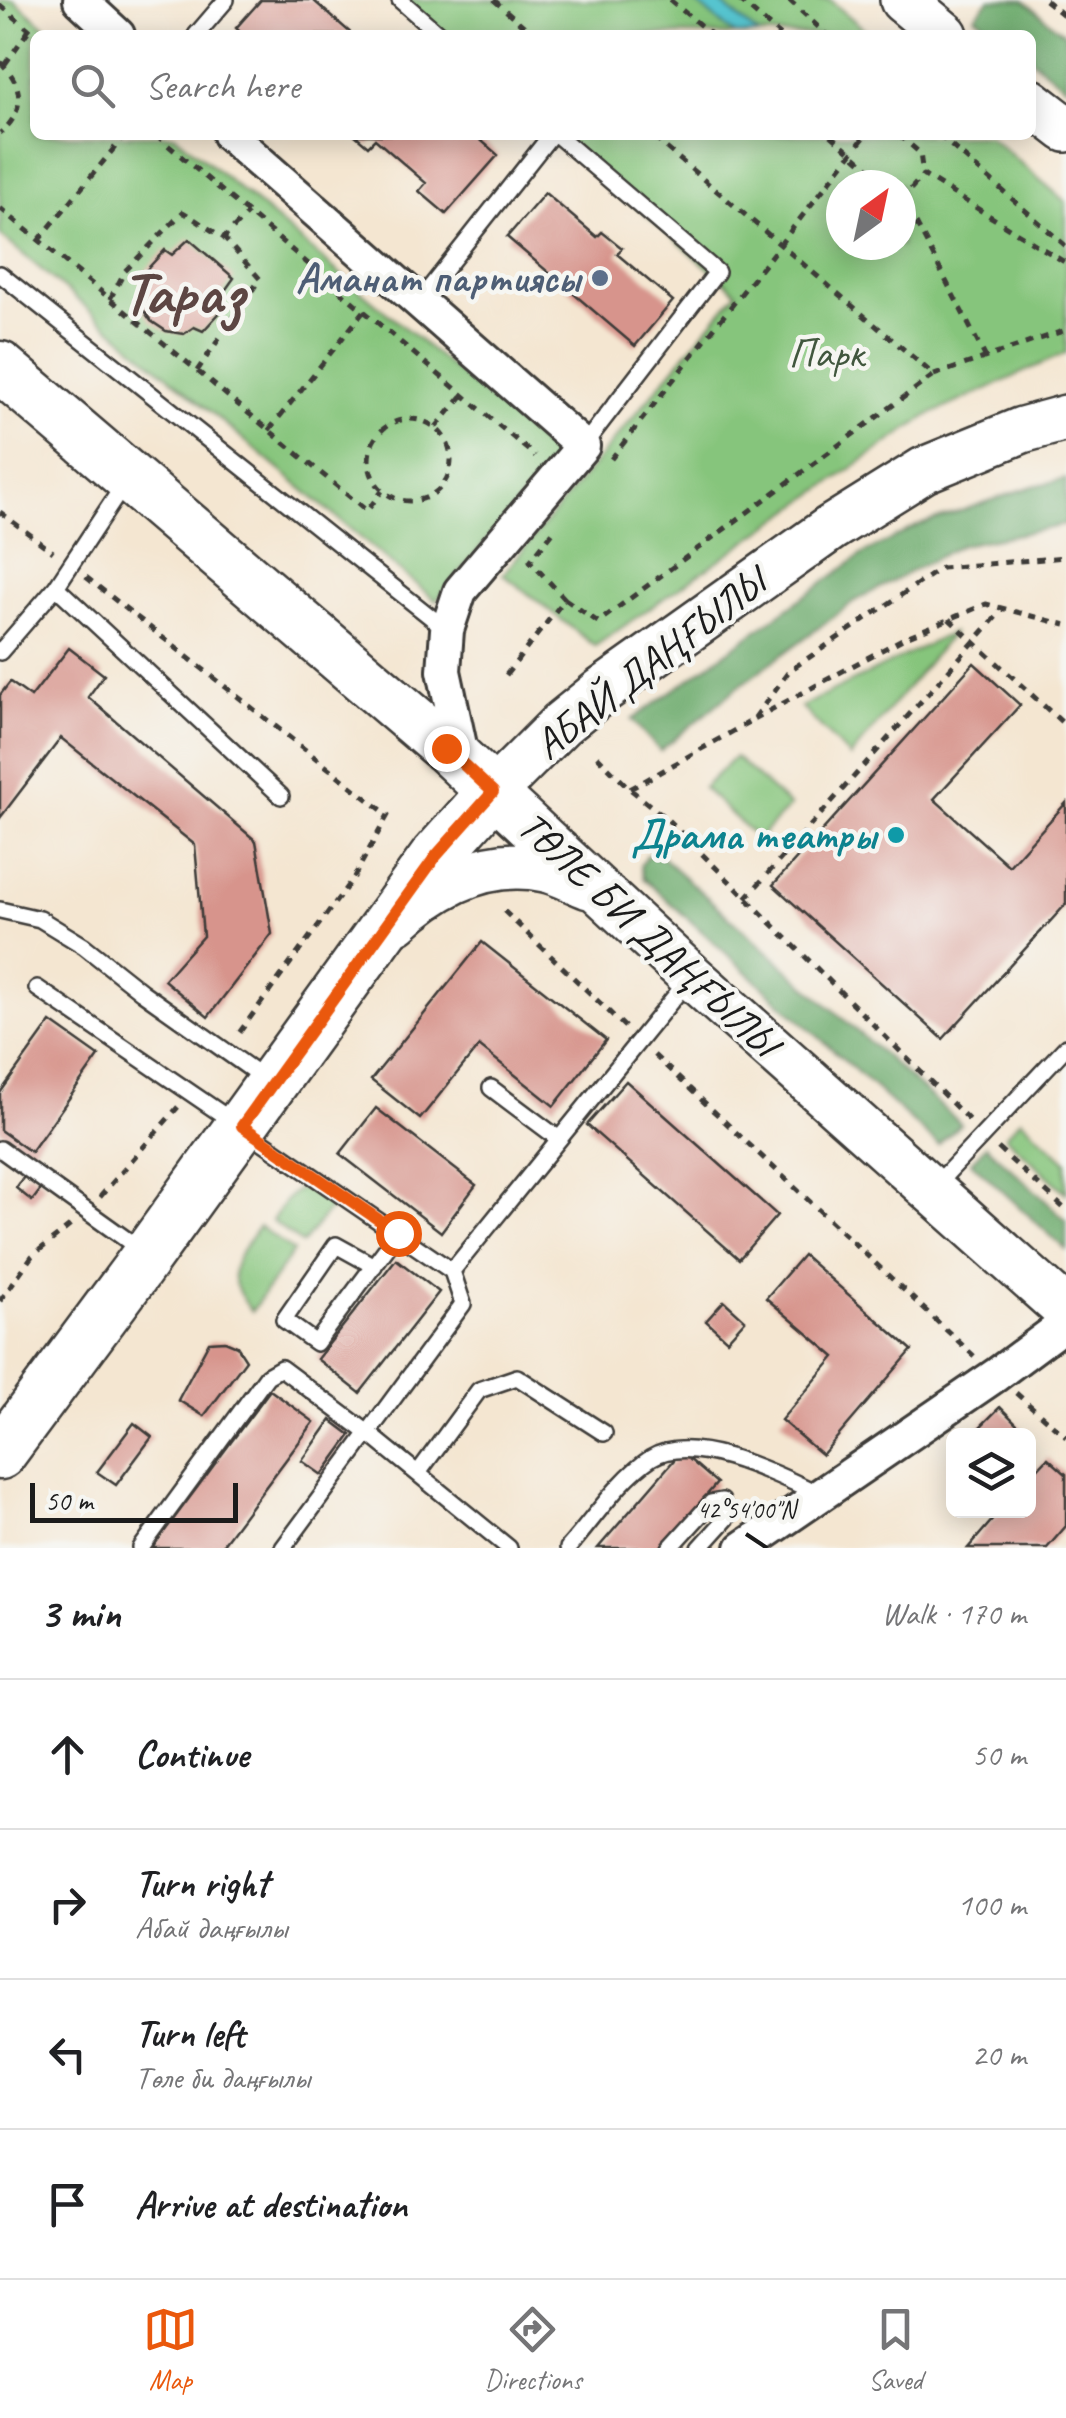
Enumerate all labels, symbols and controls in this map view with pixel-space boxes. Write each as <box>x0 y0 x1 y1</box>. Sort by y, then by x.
search box <box>30 30 1036 140</box>
icon: search <box>65 58 120 113</box>
text: Search here <box>145 62 300 109</box>
north arrow <box>826 170 916 260</box>
place label: Аманат партиясы <box>296 252 584 305</box>
district label: Тараз <box>121 253 249 332</box>
marker: Аманат партиясы <box>589 267 611 289</box>
park label: Парк <box>789 327 867 380</box>
street label: АБАЙ ДАҢҒЫЛЫ <box>523 553 782 771</box>
route end <box>424 726 470 772</box>
street label: ТӨЛЕ БИ ДАҢҒЫЛЫ <box>507 800 795 1073</box>
place label: Драма театры <box>631 809 880 862</box>
marker: Драма театры <box>885 824 907 846</box>
route start <box>376 1211 422 1257</box>
map controls <box>946 1428 1036 1518</box>
button: layers <box>946 1428 1036 1518</box>
scale bar <box>30 1478 238 1522</box>
text: 50 m <box>45 1483 93 1518</box>
text: 42°54'00"N <box>697 1494 799 1526</box>
text: 3 min <box>40 1587 120 1640</box>
text: Walk · 170 m <box>882 1593 1026 1634</box>
icon: ahead <box>40 1727 95 1782</box>
text: Continue <box>135 1731 249 1778</box>
text: 50 m <box>972 1734 1026 1775</box>
text: Turn right <box>135 1860 269 1907</box>
icon: right <box>40 1877 95 1932</box>
text: 100 m <box>957 1884 1026 1925</box>
text: Абай даңғылы <box>135 1907 287 1948</box>
text: Turn left <box>135 2010 245 2057</box>
icon: left <box>40 2027 95 2082</box>
text: 20 m <box>972 2034 1026 2075</box>
text: Төле би даңғылы <box>135 2057 310 2098</box>
icon: arrive <box>40 2177 95 2232</box>
text: Arrive at destination <box>135 2181 407 2228</box>
tab: Map <box>143 2302 198 2397</box>
tab: Directions <box>484 2302 582 2397</box>
tab: Saved <box>868 2302 923 2397</box>

